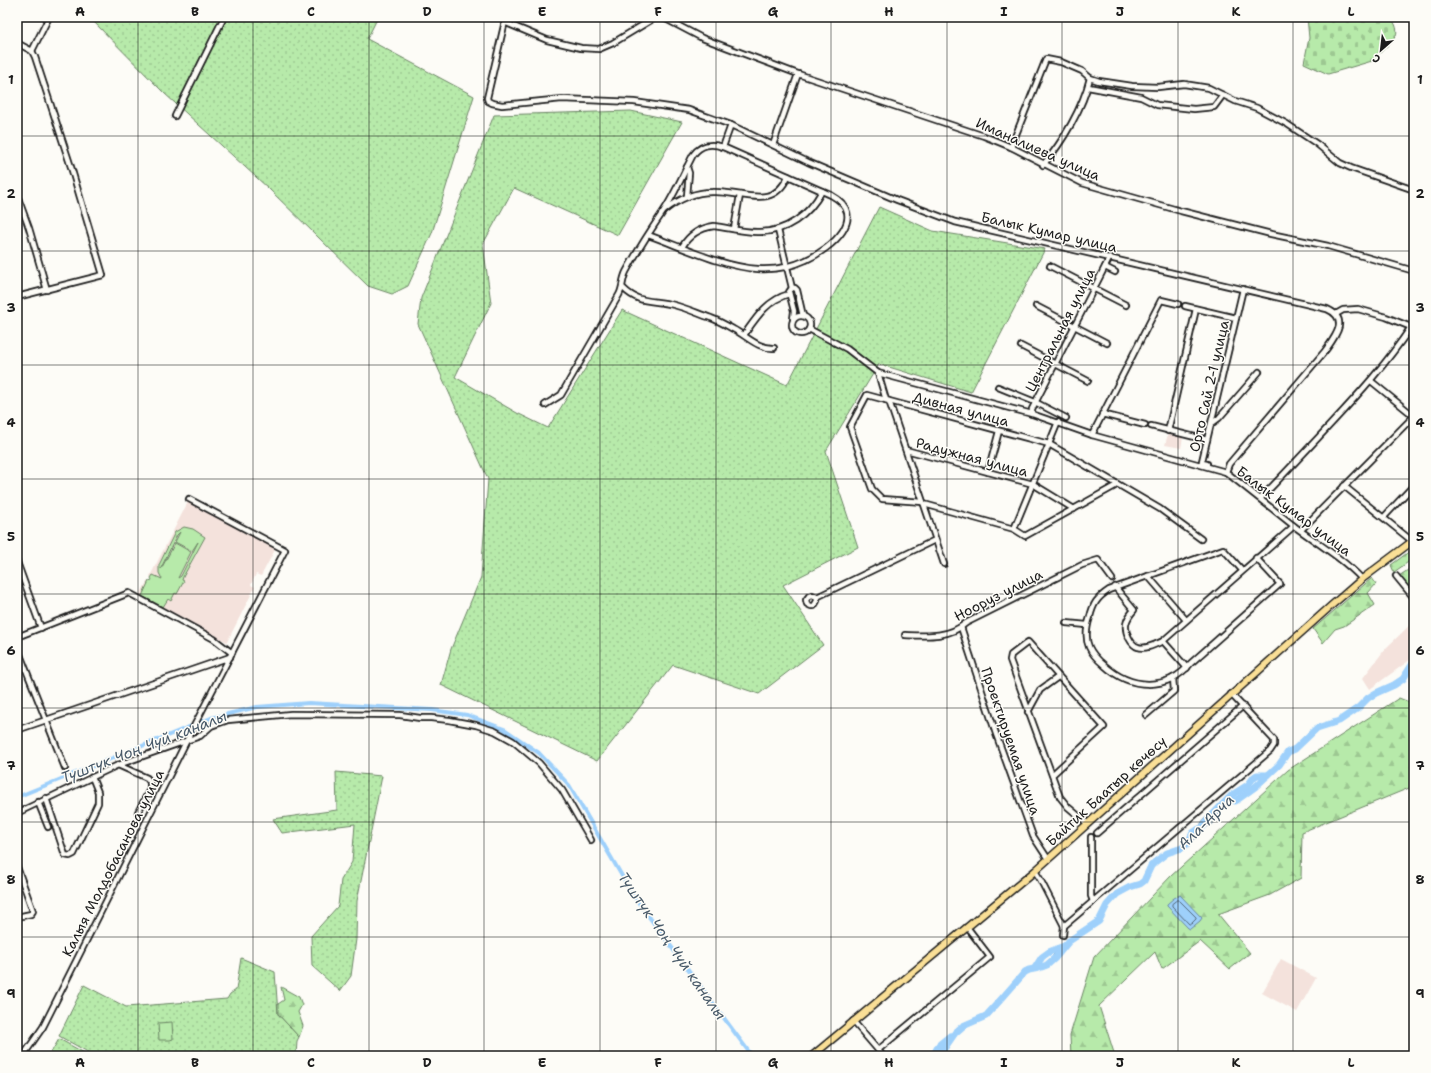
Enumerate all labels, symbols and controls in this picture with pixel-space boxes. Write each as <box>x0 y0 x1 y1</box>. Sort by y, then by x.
text: A <box>75 3 85 20</box>
text: B <box>191 3 199 20</box>
text: C <box>307 3 315 20</box>
text: D <box>422 3 432 20</box>
text: E <box>538 3 547 20</box>
text: F <box>654 3 662 20</box>
text: G <box>768 3 779 20</box>
text: H <box>884 3 894 20</box>
text: I <box>1000 3 1008 20</box>
text: J <box>1116 3 1124 20</box>
text: K <box>1232 3 1241 20</box>
text: L <box>1347 3 1355 20</box>
north arrow <box>1361 30 1401 70</box>
text: С <box>1370 50 1383 67</box>
text: 1 <box>8 71 14 88</box>
text: 1 <box>1417 71 1423 88</box>
street label: Иманалиева улица <box>973 113 1103 185</box>
text: 2 <box>6 185 16 202</box>
text: 2 <box>1415 185 1425 202</box>
street label: Балык Кумар улица <box>979 208 1119 256</box>
street label: Центральная улица <box>1021 265 1099 395</box>
text: 3 <box>6 299 16 316</box>
text: 3 <box>1415 299 1425 316</box>
street label: Орто Сай 2-1 улица <box>1185 318 1233 454</box>
street label: Дивная улица <box>911 388 1011 431</box>
text: 4 <box>6 414 16 431</box>
text: 4 <box>1415 414 1425 431</box>
street label: Радужная улица <box>914 433 1030 481</box>
street label: Балык Кумар улица <box>1233 462 1355 560</box>
text: 5 <box>7 528 15 545</box>
text: 5 <box>1416 528 1424 545</box>
street label: Нооруз улица <box>951 565 1045 625</box>
text: 6 <box>6 642 16 659</box>
text: 6 <box>1415 642 1425 659</box>
street label: Проектируемая улица <box>977 665 1045 817</box>
water label: Түштүк Чоң Чүй каналы <box>58 706 230 788</box>
street label: Байтик Баатыр көчөсү <box>1042 732 1170 850</box>
text: 7 <box>6 757 16 774</box>
text: 7 <box>1415 757 1425 774</box>
street label: Калыя Молдобасанова улица <box>58 766 168 960</box>
water label: Ала-Арча <box>1173 790 1239 854</box>
water label: Түштүк Чоң Чүй каналы <box>613 868 731 1024</box>
text: 8 <box>6 871 16 888</box>
text: 8 <box>1415 871 1425 888</box>
text: 9 <box>6 985 16 1002</box>
text: 9 <box>1415 985 1425 1002</box>
text: A <box>75 1054 85 1071</box>
text: B <box>191 1054 199 1071</box>
text: C <box>307 1054 315 1071</box>
text: D <box>422 1054 432 1071</box>
text: E <box>538 1054 547 1071</box>
text: F <box>654 1054 662 1071</box>
text: G <box>768 1054 779 1071</box>
text: H <box>884 1054 894 1071</box>
text: I <box>1000 1054 1008 1071</box>
text: J <box>1116 1054 1124 1071</box>
text: K <box>1232 1054 1241 1071</box>
text: L <box>1347 1054 1355 1071</box>

